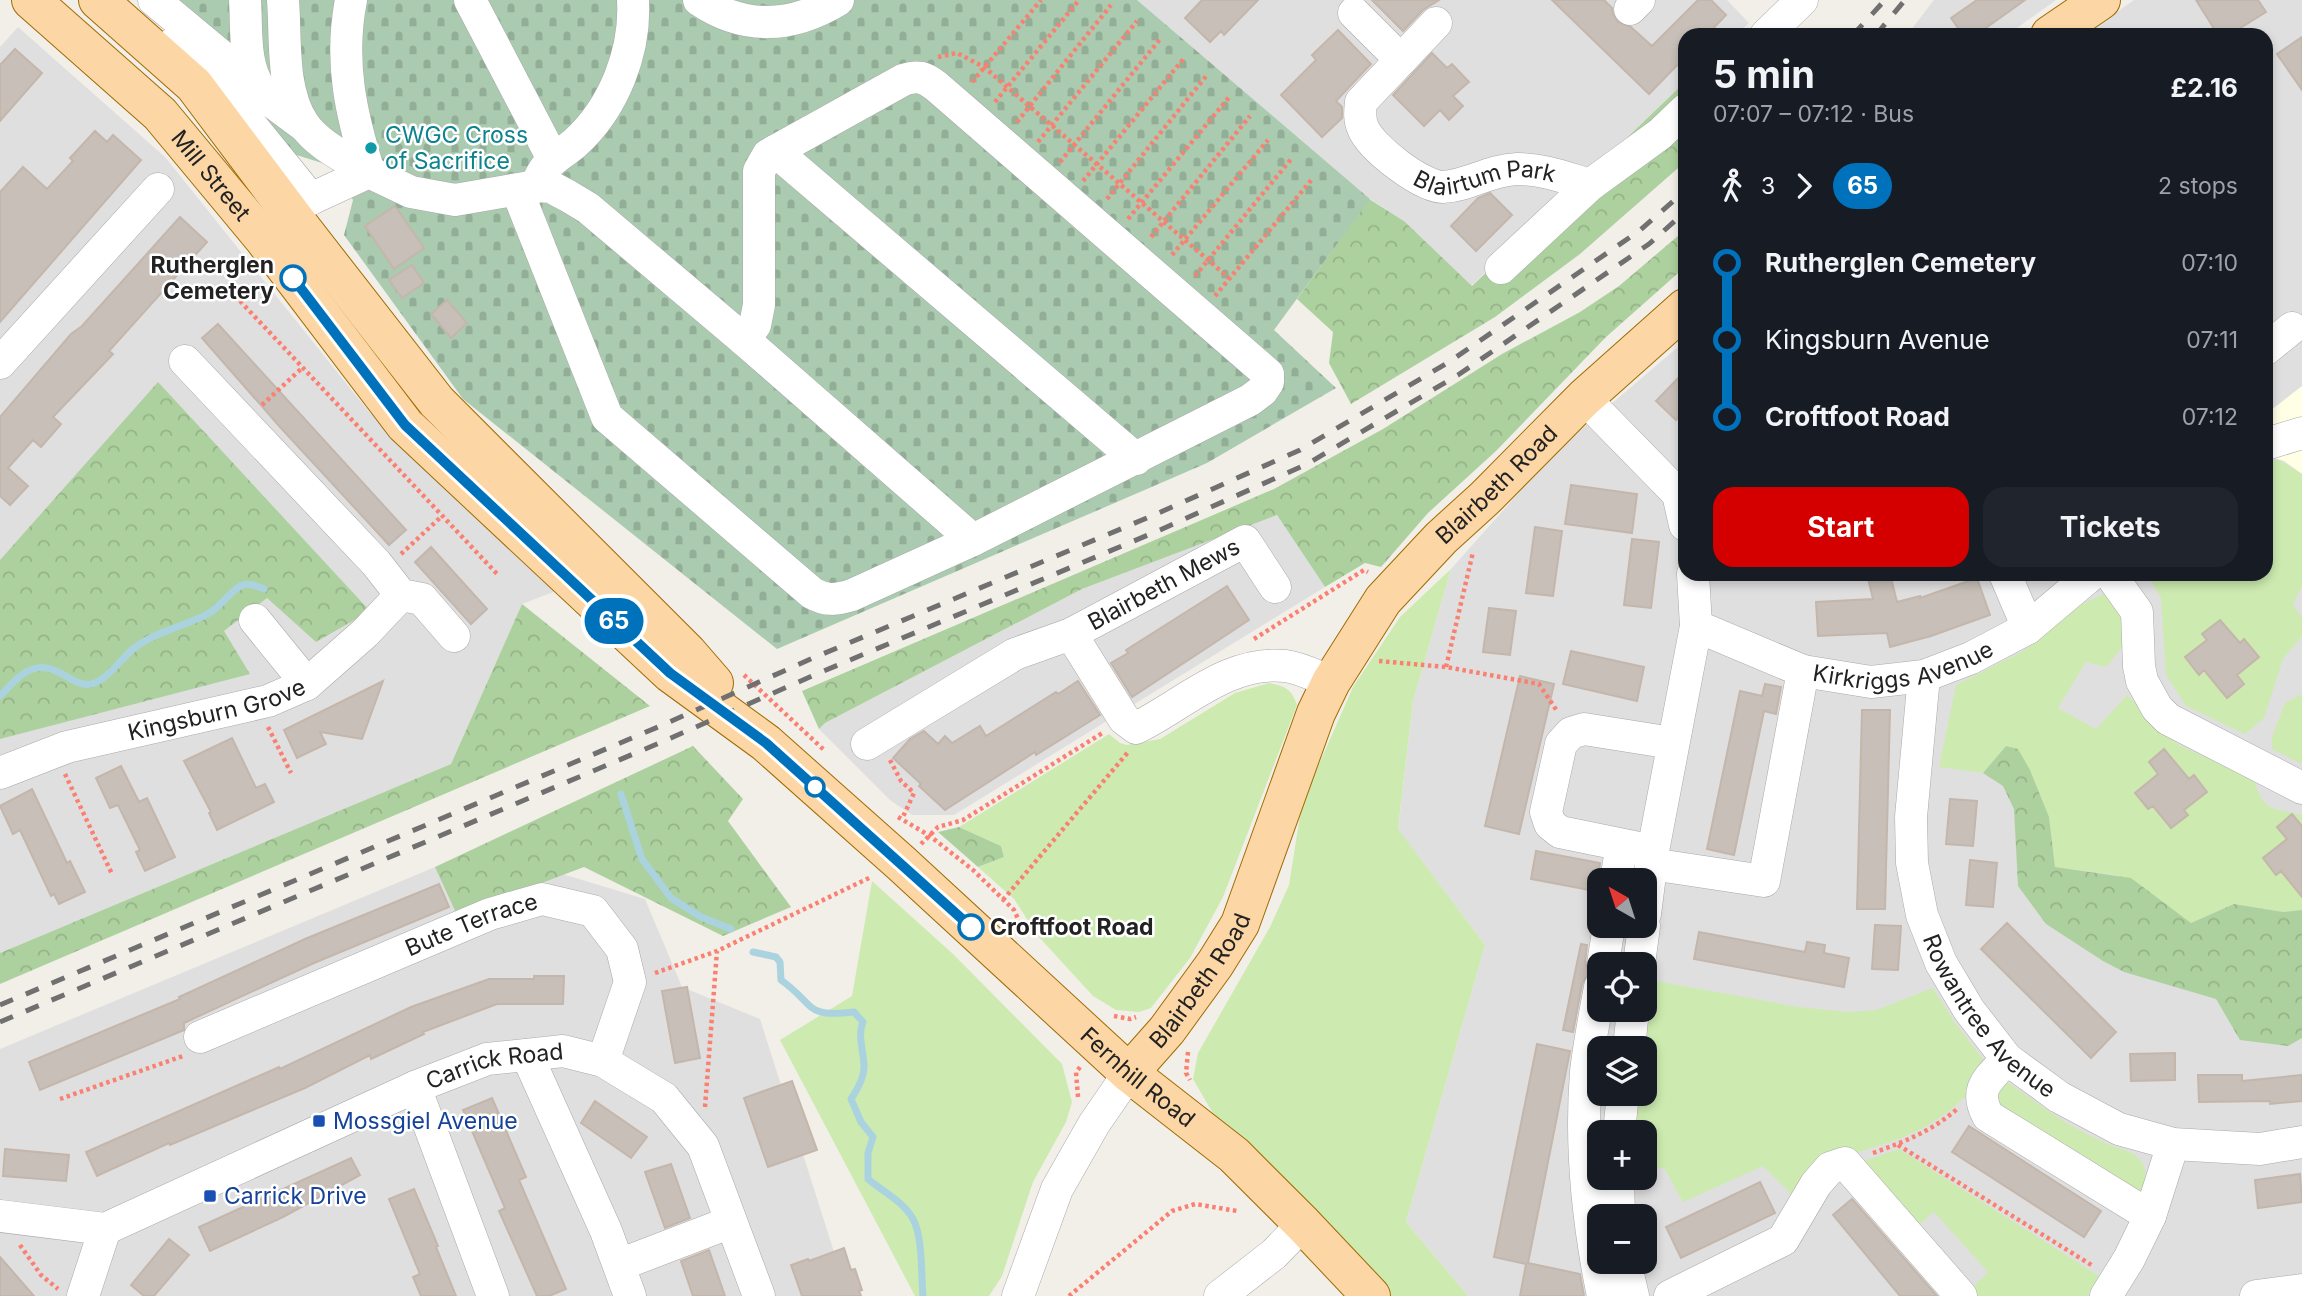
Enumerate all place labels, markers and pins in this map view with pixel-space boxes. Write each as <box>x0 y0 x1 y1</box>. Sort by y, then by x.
place label: CWGC Cross of Sacrifice <box>385 121 528 175</box>
marker: CWGC Cross of Sacrifice <box>363 140 379 156</box>
place label: Rutherglen Cemetery <box>150 251 274 305</box>
marker: Rutherglen Cemetery <box>280 265 306 291</box>
unlabelled marker <box>805 777 825 797</box>
place label: Croftfoot Road <box>990 913 1154 941</box>
marker: Croftfoot Road <box>958 914 984 940</box>
place label: Mossgiel Avenue <box>333 1107 518 1135</box>
marker: Mossgiel Avenue <box>311 1113 327 1129</box>
place label: Carrick Drive <box>224 1182 367 1210</box>
marker: Carrick Drive <box>202 1188 218 1204</box>

